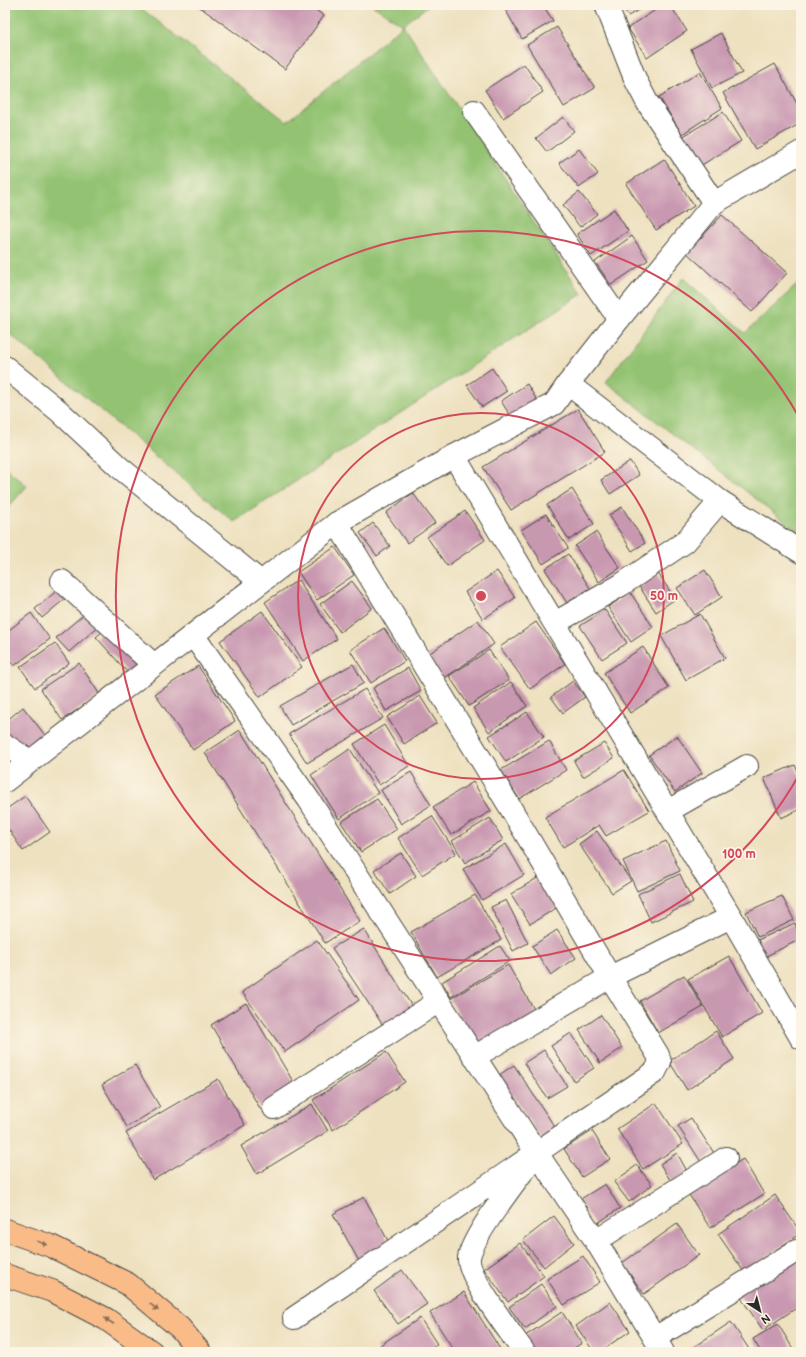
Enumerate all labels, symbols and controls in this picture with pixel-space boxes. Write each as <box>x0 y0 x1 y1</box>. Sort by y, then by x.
centre of rings <box>474 589 488 603</box>
text: 50 m <box>650 589 678 604</box>
text: 100 m <box>722 847 756 862</box>
one-way arrow <box>36 1240 48 1246</box>
north arrow <box>740 1291 780 1331</box>
one-way arrow <box>149 1302 160 1311</box>
text: N <box>758 1311 773 1326</box>
one-way arrow <box>104 1317 114 1325</box>

